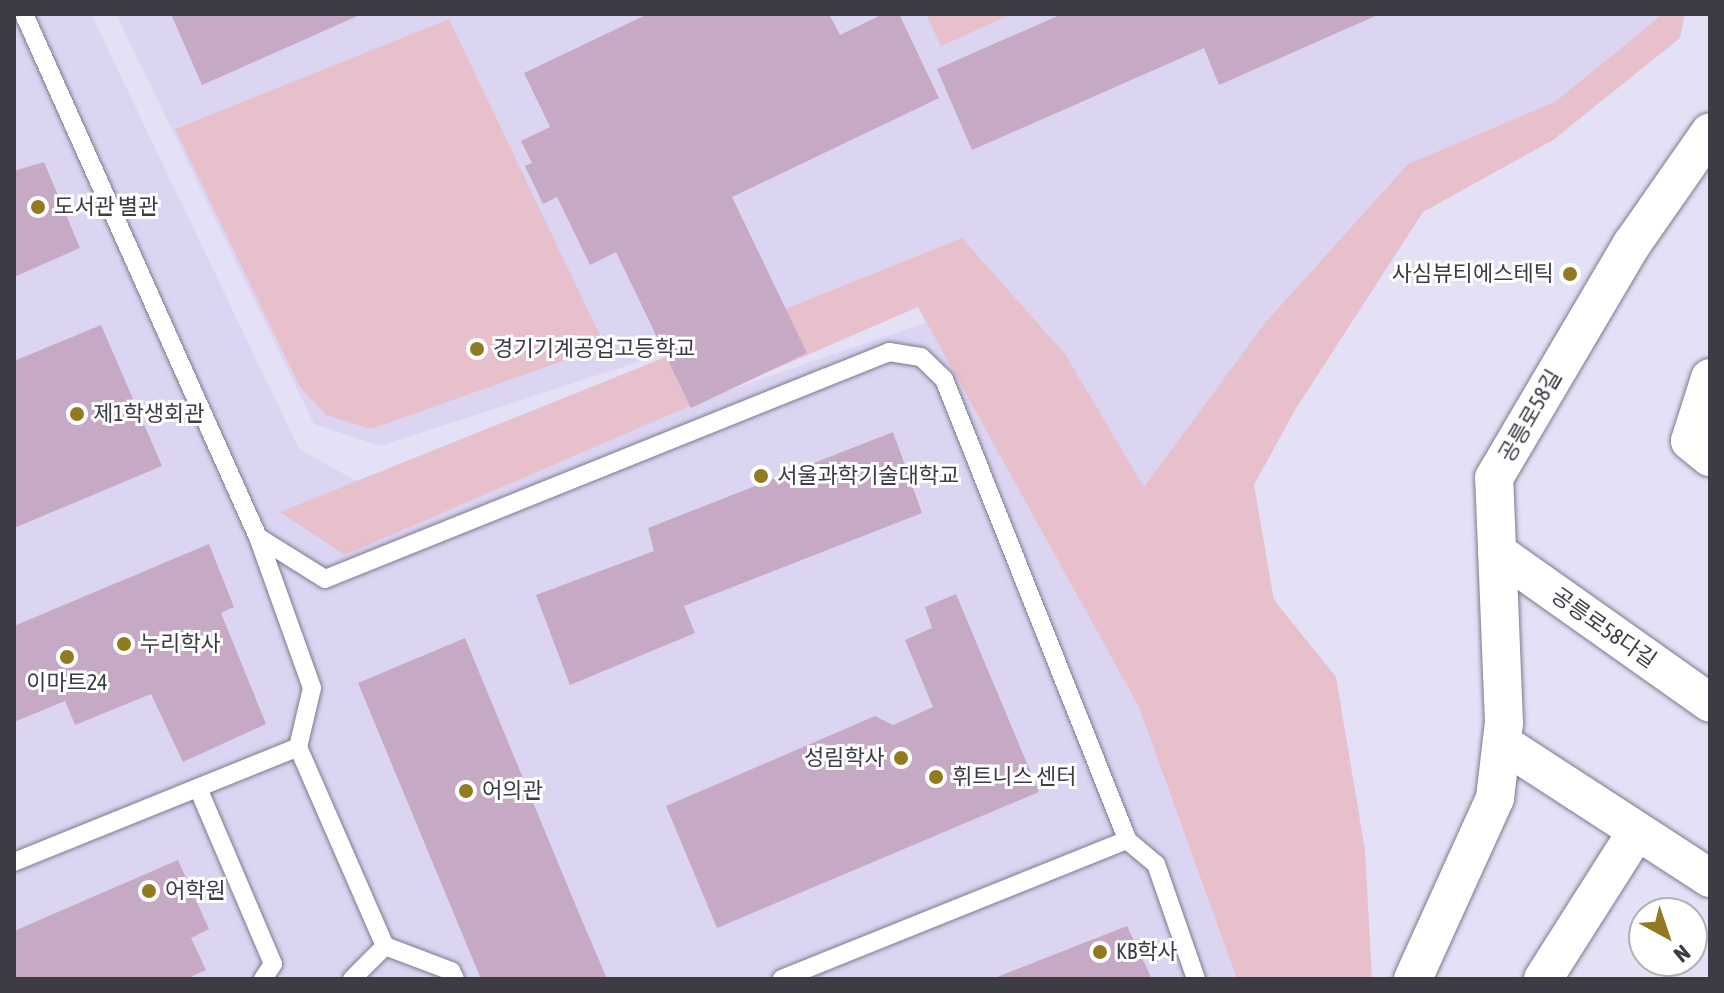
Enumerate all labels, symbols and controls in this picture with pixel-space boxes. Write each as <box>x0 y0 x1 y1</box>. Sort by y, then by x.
place label: 도서관 별관 <box>54 194 158 220</box>
marker: 도서관 별관 <box>29 198 47 216</box>
place label: 사심뷰티에스테틱 <box>1392 261 1554 287</box>
marker: 사심뷰티에스테틱 <box>1561 265 1579 283</box>
place label: 경기기계공업고등학교 <box>493 336 695 362</box>
marker: 경기기계공업고등학교 <box>468 340 486 358</box>
street label: 공릉로58길 <box>1493 365 1567 467</box>
place label: 제1학생회관 <box>93 401 205 427</box>
marker: 제1학생회관 <box>68 405 86 423</box>
place label: 서울과학기술대학교 <box>777 463 959 489</box>
marker: 서울과학기술대학교 <box>752 467 770 485</box>
street label: 공릉로58다길 <box>1547 582 1661 674</box>
place label: 누리학사 <box>140 631 221 657</box>
marker: 누리학사 <box>115 635 133 653</box>
marker: 이마트24 <box>58 648 76 666</box>
place label: 이마트24 <box>26 670 108 696</box>
place label: 성림학사 <box>804 745 885 771</box>
marker: 성림학사 <box>892 749 910 767</box>
place label: 휘트니스 센터 <box>952 764 1076 790</box>
marker: 휘트니스 센터 <box>927 768 945 786</box>
place label: 어의관 <box>482 778 543 804</box>
marker: 어의관 <box>457 782 475 800</box>
place label: 어학원 <box>165 878 226 904</box>
marker: 어학원 <box>140 882 158 900</box>
north arrow <box>1628 897 1708 977</box>
place label: KB학사 <box>1116 939 1178 965</box>
text: N <box>1669 940 1695 968</box>
marker: KB학사 <box>1091 943 1109 961</box>

